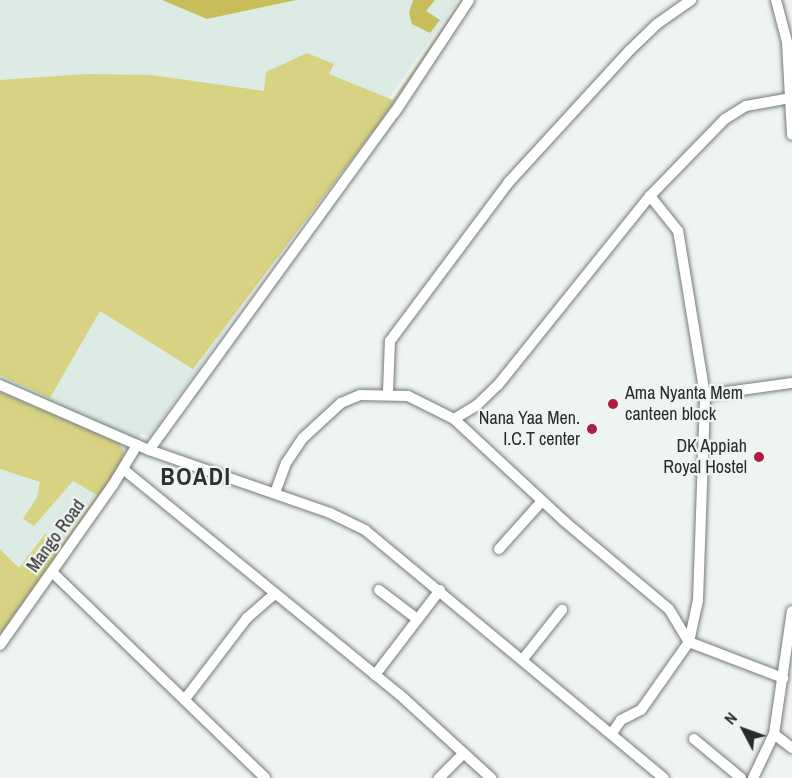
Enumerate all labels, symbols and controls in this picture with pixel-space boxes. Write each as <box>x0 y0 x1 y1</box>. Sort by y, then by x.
place label: Ama Nyanta Mem canteen block <box>625 383 743 426</box>
marker: Ama Nyanta Mem canteen block <box>606 397 620 411</box>
place label: Nana Yaa Men. I.C.T center <box>479 408 580 450</box>
marker: Nana Yaa Men. I.C.T center <box>585 422 599 436</box>
place label: DK Appiah Royal Hostel <box>663 436 747 478</box>
marker: DK Appiah Royal Hostel <box>752 450 766 464</box>
district label: BOADI <box>161 463 231 491</box>
street label: Mango Road <box>22 495 90 577</box>
north arrow <box>714 700 774 760</box>
text: N <box>719 707 742 729</box>

